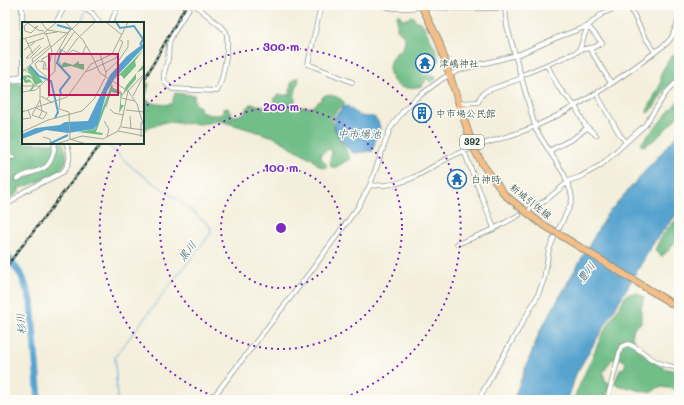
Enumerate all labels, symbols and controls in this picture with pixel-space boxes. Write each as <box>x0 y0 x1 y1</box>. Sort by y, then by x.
inset map <box>22 22 144 144</box>
text: 300 m <box>263 38 299 54</box>
temple icon: 津嶋神社 <box>414 52 436 74</box>
place label: 津嶋神社 <box>439 56 479 70</box>
text: 200 m <box>263 98 299 114</box>
building icon: 中市場公民館 <box>411 102 433 124</box>
place label: 中市場公民館 <box>436 106 496 120</box>
water label: 中市場池 <box>337 126 382 141</box>
road number: 392 <box>460 135 484 149</box>
text: 100 m <box>264 159 298 175</box>
temple icon: 白神時 <box>446 168 468 190</box>
place label: 白神時 <box>471 172 501 186</box>
street label: 新城引佐線 <box>507 180 555 222</box>
centre of rings <box>274 221 288 235</box>
water label: 黒川 <box>174 237 199 264</box>
water label: 豊川 <box>573 258 598 285</box>
water label: 杉川 <box>12 312 29 336</box>

